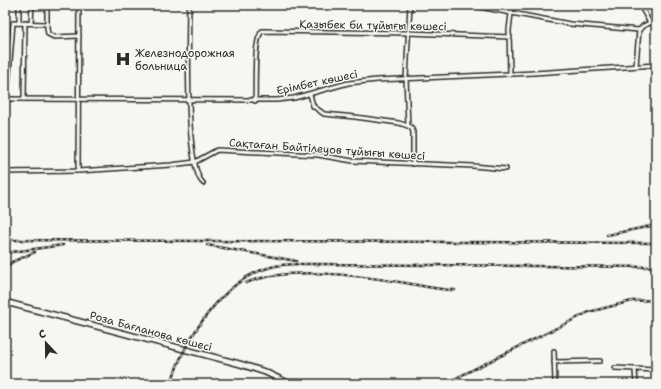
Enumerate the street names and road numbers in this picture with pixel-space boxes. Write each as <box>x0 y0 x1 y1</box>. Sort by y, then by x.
street label: Қазыбек би тұйығы көшесі <box>299 17 447 34</box>
street label: Ерімбет көшесі <box>275 67 359 98</box>
street label: Сақтаған Байтілеуов тұйығы көшесі <box>228 135 426 164</box>
street label: Роза Бағланова көшесі <box>88 308 214 355</box>

